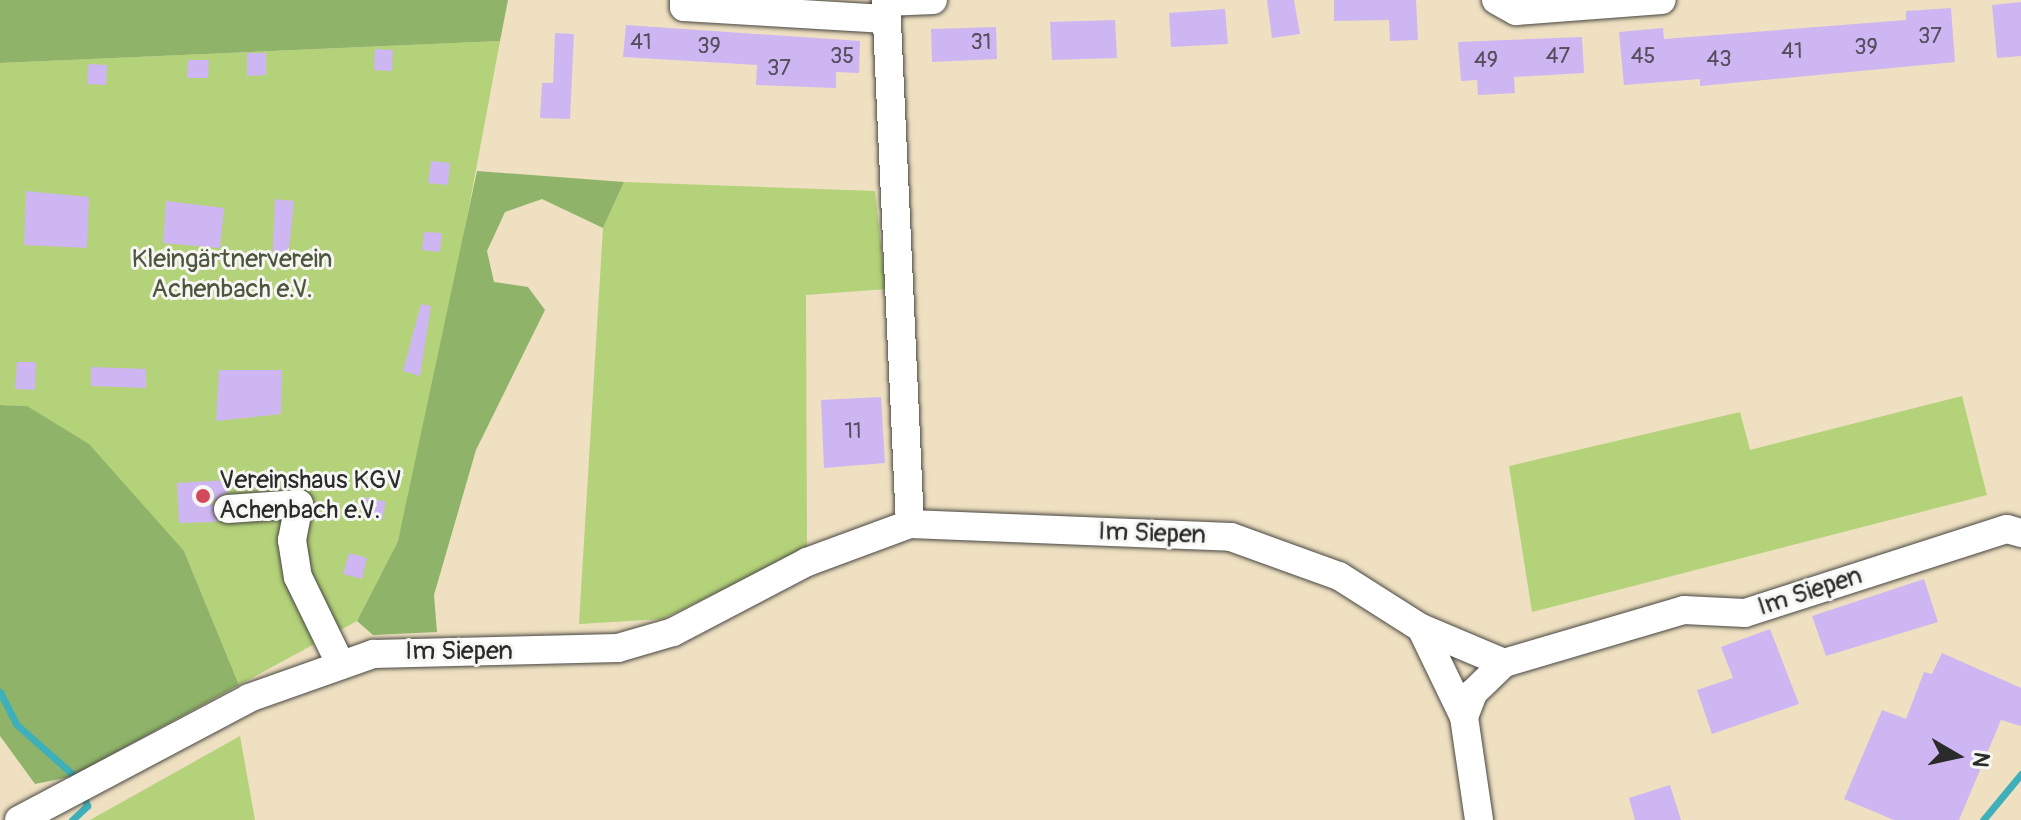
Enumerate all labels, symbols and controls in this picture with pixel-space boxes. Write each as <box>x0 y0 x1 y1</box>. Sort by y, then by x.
house number: 37 <box>1918 24 1942 50</box>
house number: 41 <box>630 30 652 56</box>
house number: 31 <box>971 30 991 56</box>
house number: 39 <box>697 34 721 60</box>
house number: 39 <box>1854 35 1878 61</box>
house number: 41 <box>1781 39 1803 65</box>
house number: 35 <box>830 44 854 70</box>
house number: 47 <box>1546 44 1570 70</box>
house number: 45 <box>1631 44 1655 70</box>
house number: 43 <box>1706 47 1732 73</box>
house number: 49 <box>1474 48 1498 74</box>
house number: 37 <box>767 56 791 82</box>
park label: Kleingärtnerverein Achenbach e.V. <box>132 244 332 306</box>
house number: 11 <box>844 419 862 445</box>
place label: Vereinshaus KGV Achenbach e.V. <box>219 465 402 526</box>
marker: Vereinshaus KGV Achenbach e.V. <box>194 487 212 505</box>
street label: Im Siepen <box>1098 517 1206 551</box>
street label: Im Siepen <box>1754 560 1866 624</box>
street label: Im Siepen <box>405 636 513 668</box>
north arrow <box>1917 716 1997 796</box>
text: N <box>1966 750 1996 769</box>

